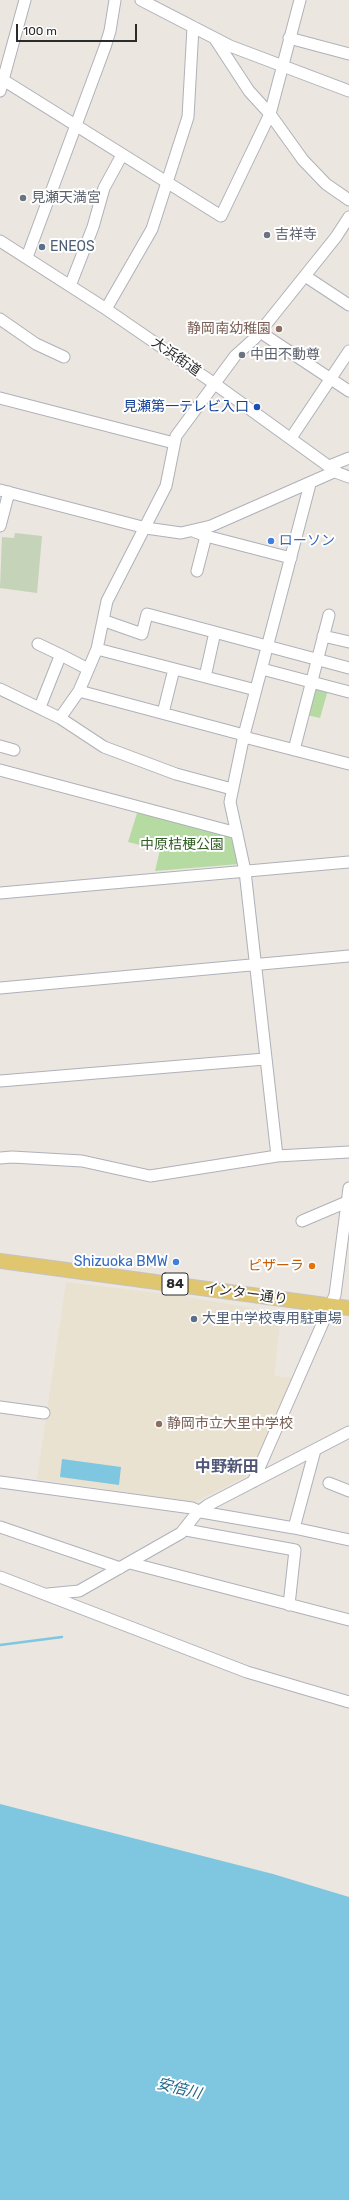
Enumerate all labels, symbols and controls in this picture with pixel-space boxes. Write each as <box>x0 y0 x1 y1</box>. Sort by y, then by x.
scale bar <box>18 16 139 42</box>
text: 100 m <box>23 24 57 38</box>
place label: 見瀬天満宮 <box>31 190 101 206</box>
marker: 見瀬天満宮 <box>18 193 28 203</box>
place label: 吉祥寺 <box>275 227 317 243</box>
marker: 吉祥寺 <box>262 230 272 240</box>
place label: ENEOS <box>50 239 95 255</box>
marker: ENEOS <box>37 242 47 252</box>
place label: 静岡南幼稚園 <box>187 321 271 337</box>
marker: 静岡南幼稚園 <box>274 324 284 334</box>
street label: 大浜街道 <box>148 334 204 380</box>
place label: 中田不動尊 <box>250 347 320 363</box>
marker: 中田不動尊 <box>237 350 247 360</box>
place label: 見瀬第一テレビ入口 <box>123 399 249 415</box>
marker: 見瀬第一テレビ入口 <box>252 402 262 412</box>
place label: ローソン <box>279 533 335 549</box>
marker: ローソン <box>266 536 276 546</box>
park label: 中原桔梗公園 <box>140 837 224 853</box>
place label: Shizuoka BMW <box>74 1254 168 1270</box>
marker: Shizuoka BMW <box>171 1257 181 1267</box>
place label: ピザーラ <box>248 1258 304 1274</box>
marker: ピザーラ <box>307 1261 317 1271</box>
road number: 84 <box>162 1273 188 1295</box>
street label: インター通り <box>203 1280 289 1308</box>
place label: 大里中学校専用駐車場 <box>202 1311 342 1327</box>
marker: 大里中学校専用駐車場 <box>189 1314 199 1324</box>
place label: 静岡市立大里中学校 <box>167 1416 293 1432</box>
marker: 静岡市立大里中学校 <box>154 1419 164 1429</box>
district label: 中野新田 <box>195 1457 259 1477</box>
water label: 安倍川 <box>155 2075 203 2103</box>

